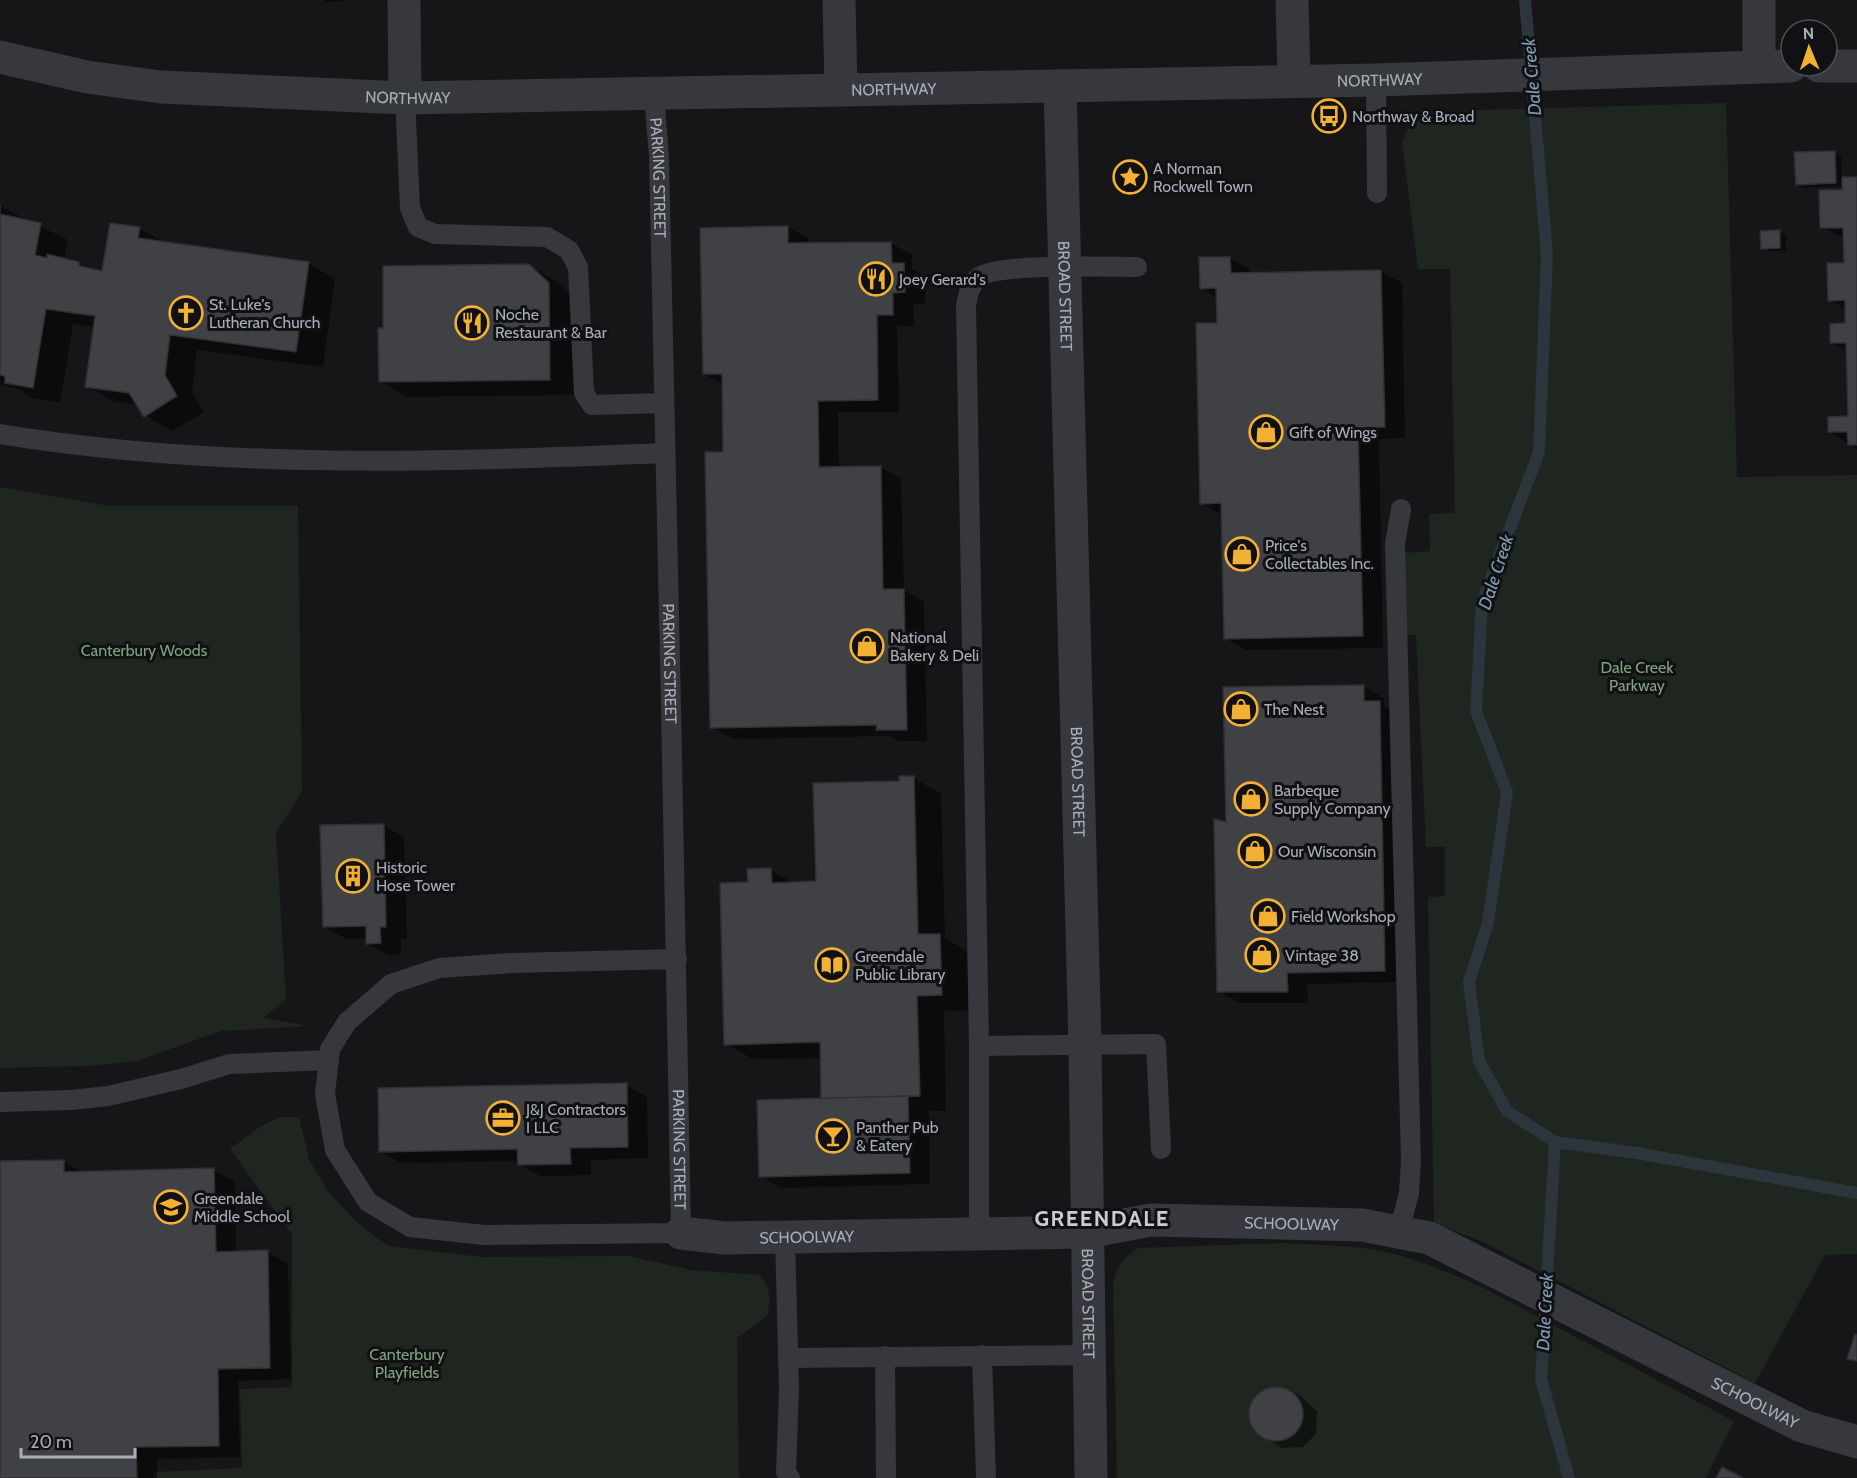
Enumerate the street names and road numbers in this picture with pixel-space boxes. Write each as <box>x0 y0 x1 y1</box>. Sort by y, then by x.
street label: NORTHWAY <box>1337 69 1424 91</box>
street label: NORTHWAY <box>851 79 937 100</box>
street label: NORTHWAY <box>365 87 452 108</box>
street label: PARKING STREET <box>646 117 670 239</box>
street label: BROAD STREET <box>1054 241 1076 352</box>
street label: PARKING STREET <box>659 603 680 725</box>
street label: BROAD STREET <box>1067 726 1089 838</box>
street label: PARKING STREET <box>669 1089 690 1211</box>
street label: SCHOOLWAY <box>1244 1213 1340 1234</box>
street label: SCHOOLWAY <box>759 1227 855 1247</box>
street label: BROAD STREET <box>1078 1248 1098 1359</box>
street label: SCHOOLWAY <box>1708 1373 1802 1433</box>

